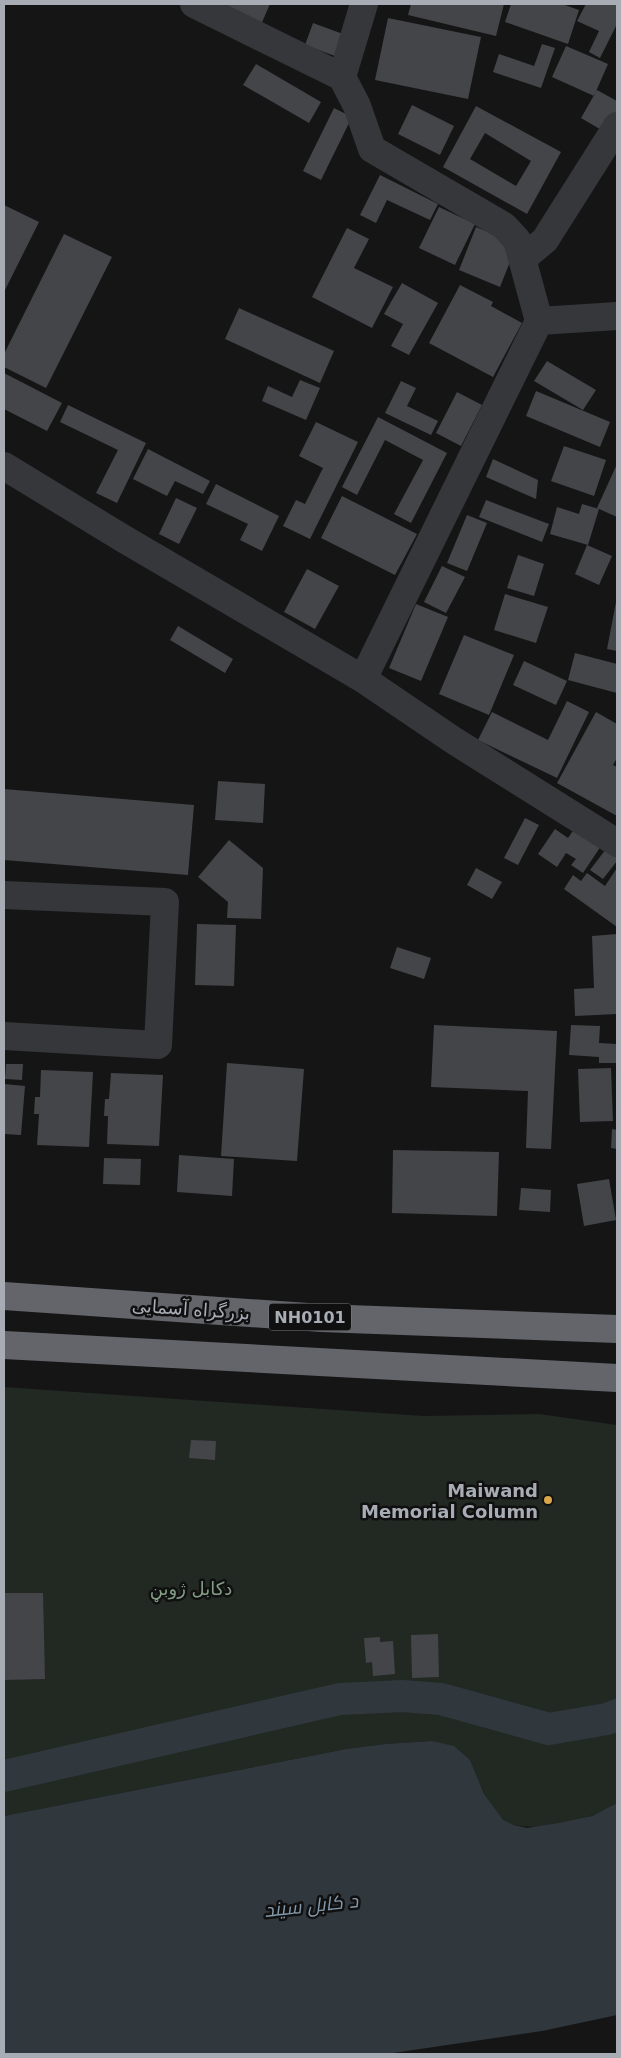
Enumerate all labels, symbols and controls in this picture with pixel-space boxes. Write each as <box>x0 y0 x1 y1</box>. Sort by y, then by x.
street label: بزرگراه آسمایی <box>131 1293 251 1325</box>
road number: NH0101 <box>269 1304 351 1330</box>
place label: Maiwand Memorial Column <box>361 1480 538 1522</box>
marker: Maiwand Memorial Column <box>542 1494 554 1506</box>
park label: دکابل ژوبڼ <box>150 1578 232 1603</box>
water label: د کابل سيند <box>263 1889 360 1922</box>

